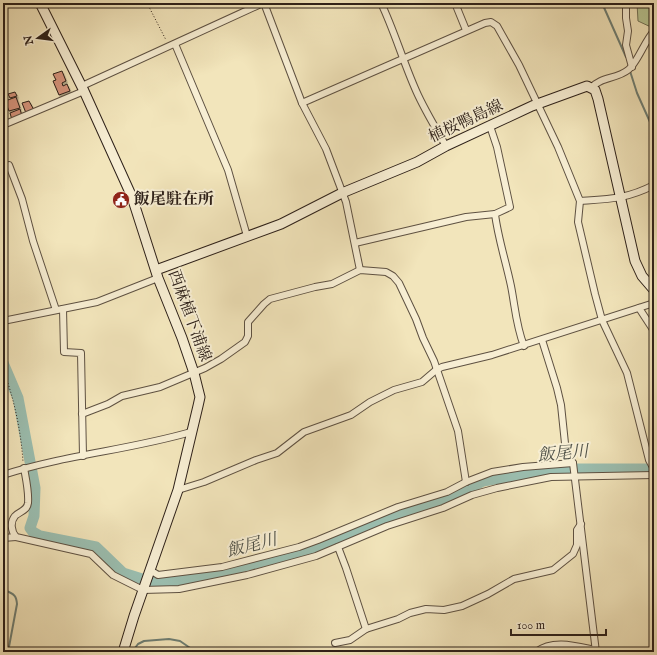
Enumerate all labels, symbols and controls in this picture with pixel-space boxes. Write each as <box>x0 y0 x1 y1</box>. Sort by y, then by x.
north arrow <box>18 18 58 58</box>
text: N <box>21 33 37 47</box>
street label: 植桜鴨島線 <box>426 96 506 148</box>
public building icon: 飯尾駐在所 <box>111 190 131 210</box>
place label: 飯尾駐在所 <box>134 190 214 210</box>
street label: 西麻植下浦線 <box>163 267 215 365</box>
water label: 飯尾川 <box>537 441 591 467</box>
water label: 飯尾川 <box>225 529 281 562</box>
scale bar <box>511 611 606 637</box>
text: 100 m <box>517 618 545 633</box>

